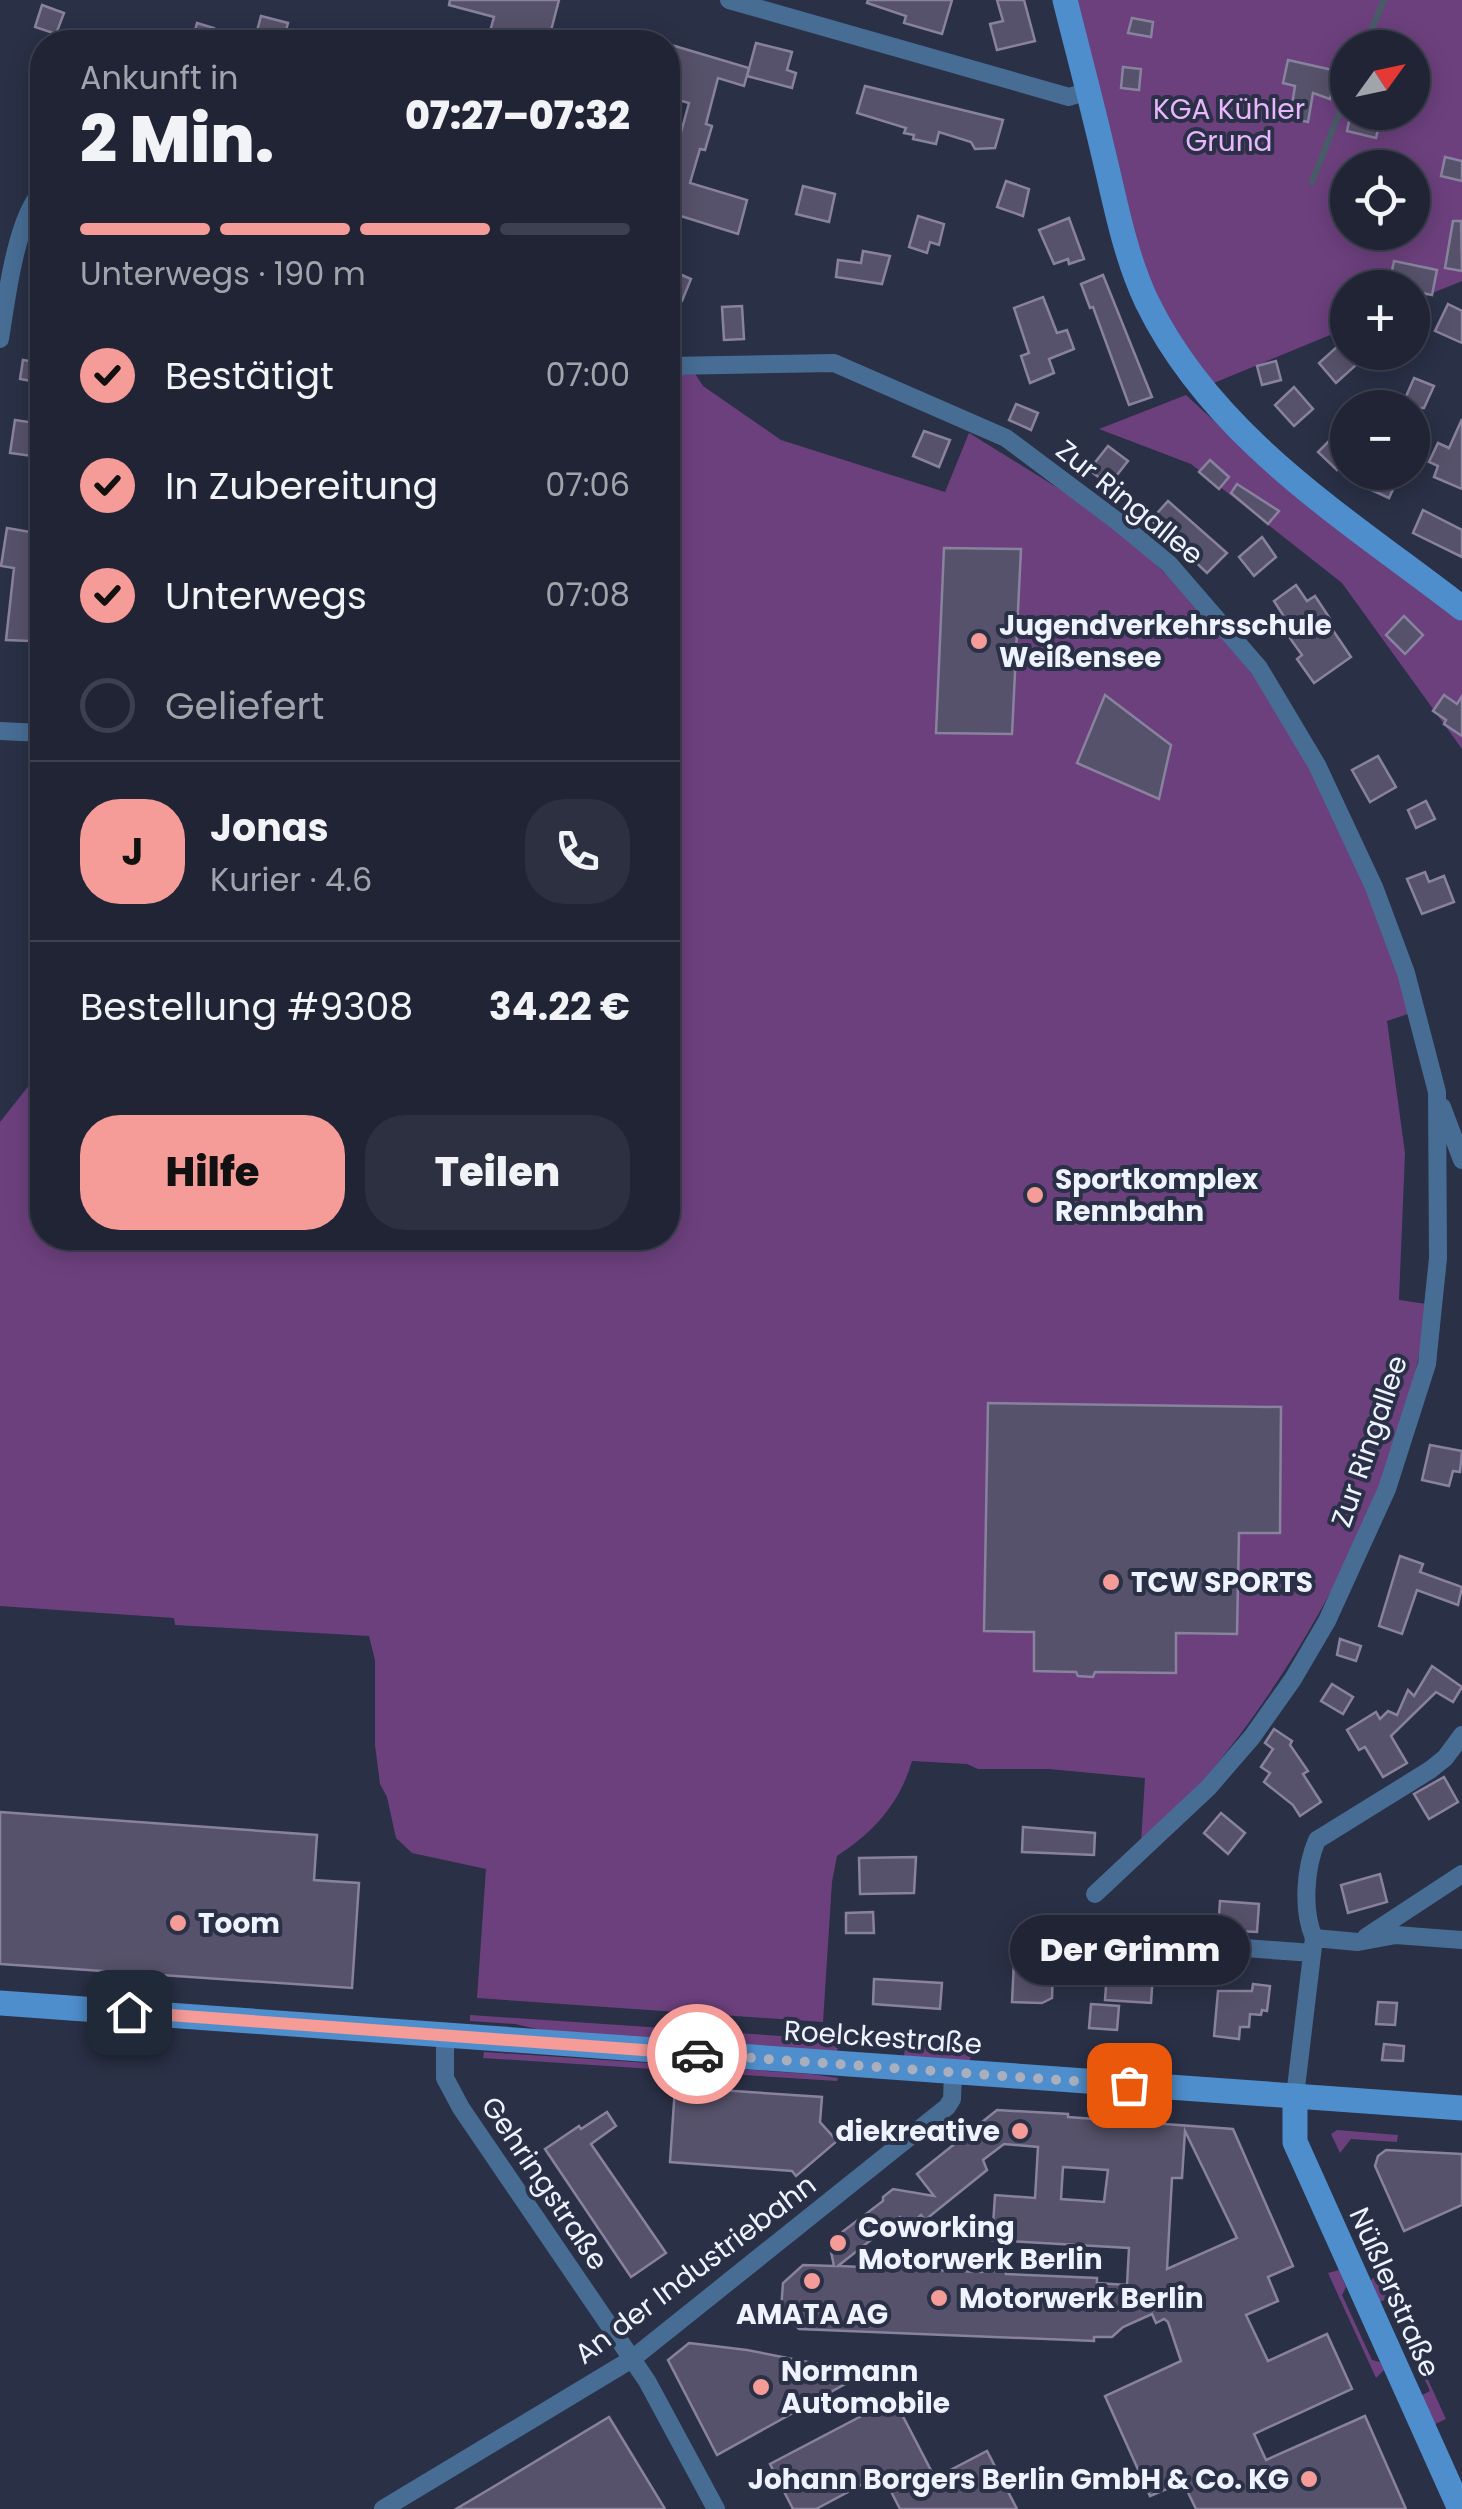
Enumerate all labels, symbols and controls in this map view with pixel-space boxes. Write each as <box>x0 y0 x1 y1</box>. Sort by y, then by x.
north arrow <box>1330 30 1430 130</box>
map controls <box>1330 30 1430 490</box>
text: Ankunft in <box>80 55 239 100</box>
text: 07:27–07:32 <box>405 89 630 142</box>
park label: KGA Kühler Grund <box>1153 90 1305 161</box>
text: 2 Min. <box>80 94 274 185</box>
button: locate <box>1330 150 1430 250</box>
text: Unterwegs · 190 m <box>80 251 366 296</box>
button: + <box>1330 270 1430 370</box>
icon: check <box>80 348 135 403</box>
text: Bestätigt <box>165 349 334 402</box>
text: 07:00 <box>545 352 630 397</box>
button: − <box>1330 390 1430 490</box>
street label: Zur Ringallee <box>1048 431 1212 574</box>
icon: check <box>80 458 135 513</box>
text: In Zubereitung <box>165 459 438 512</box>
text: 07:06 <box>545 462 630 507</box>
icon: check <box>80 568 135 623</box>
text: Unterwegs <box>165 569 367 622</box>
text: 07:08 <box>545 572 630 617</box>
place label: Jugendverkehrsschule Weißensee <box>999 606 1332 677</box>
marker: Jugendverkehrsschule Weißensee <box>968 630 990 652</box>
text: Geliefert <box>165 679 324 732</box>
button: phone <box>525 799 630 904</box>
text: Jonas <box>210 801 329 854</box>
text: J <box>122 825 143 878</box>
text: Kurier · 4.6 <box>210 857 372 902</box>
text: Bestellung #9308 <box>80 980 413 1033</box>
text: 34.22 € <box>489 980 630 1033</box>
button: Hilfe <box>80 1115 345 1230</box>
button: Teilen <box>365 1115 630 1230</box>
place label: Sportkomplex Rennbahn <box>1055 1160 1259 1231</box>
marker: Sportkomplex Rennbahn <box>1024 1184 1046 1206</box>
street label: Zur Ringallee <box>1322 1350 1417 1532</box>
place label: TCW SPORTS <box>1131 1563 1313 1602</box>
marker: TCW SPORTS <box>1100 1571 1122 1593</box>
place label: Toom <box>198 1904 280 1943</box>
marker: Toom <box>167 1912 189 1934</box>
callout: Der Grimm <box>1009 1915 1249 1985</box>
text: Der Grimm <box>1040 1927 1220 1972</box>
pin <box>87 1970 172 2055</box>
icon: home <box>102 1985 157 2040</box>
courier <box>647 2004 747 2104</box>
street label: Roelckestraße <box>783 2011 983 2064</box>
icon: car <box>670 2027 725 2082</box>
pin <box>1087 2043 1172 2128</box>
icon: bag <box>1102 2058 1157 2113</box>
street label: Gehringstraße <box>472 2089 617 2278</box>
place label: diekreative <box>836 2112 1000 2151</box>
marker: diekreative <box>1009 2120 1031 2142</box>
street label: An der Industriebahn <box>566 2166 824 2373</box>
street label: Nüßlerstraße <box>1340 2201 1449 2383</box>
place label: Coworking Motorwerk Berlin <box>858 2208 1103 2279</box>
marker: Coworking Motorwerk Berlin <box>827 2232 849 2254</box>
marker: AMATA AG <box>801 2270 823 2292</box>
place label: Motorwerk Berlin <box>959 2279 1204 2318</box>
marker: Motorwerk Berlin <box>928 2287 950 2309</box>
place label: AMATA AG <box>736 2295 888 2334</box>
place label: Normann Automobile <box>781 2352 950 2423</box>
marker: Normann Automobile <box>750 2376 772 2398</box>
place label: Johann Borgers Berlin GmbH & Co. KG <box>748 2460 1289 2499</box>
marker: Johann Borgers Berlin GmbH & Co. KG <box>1298 2468 1320 2490</box>

